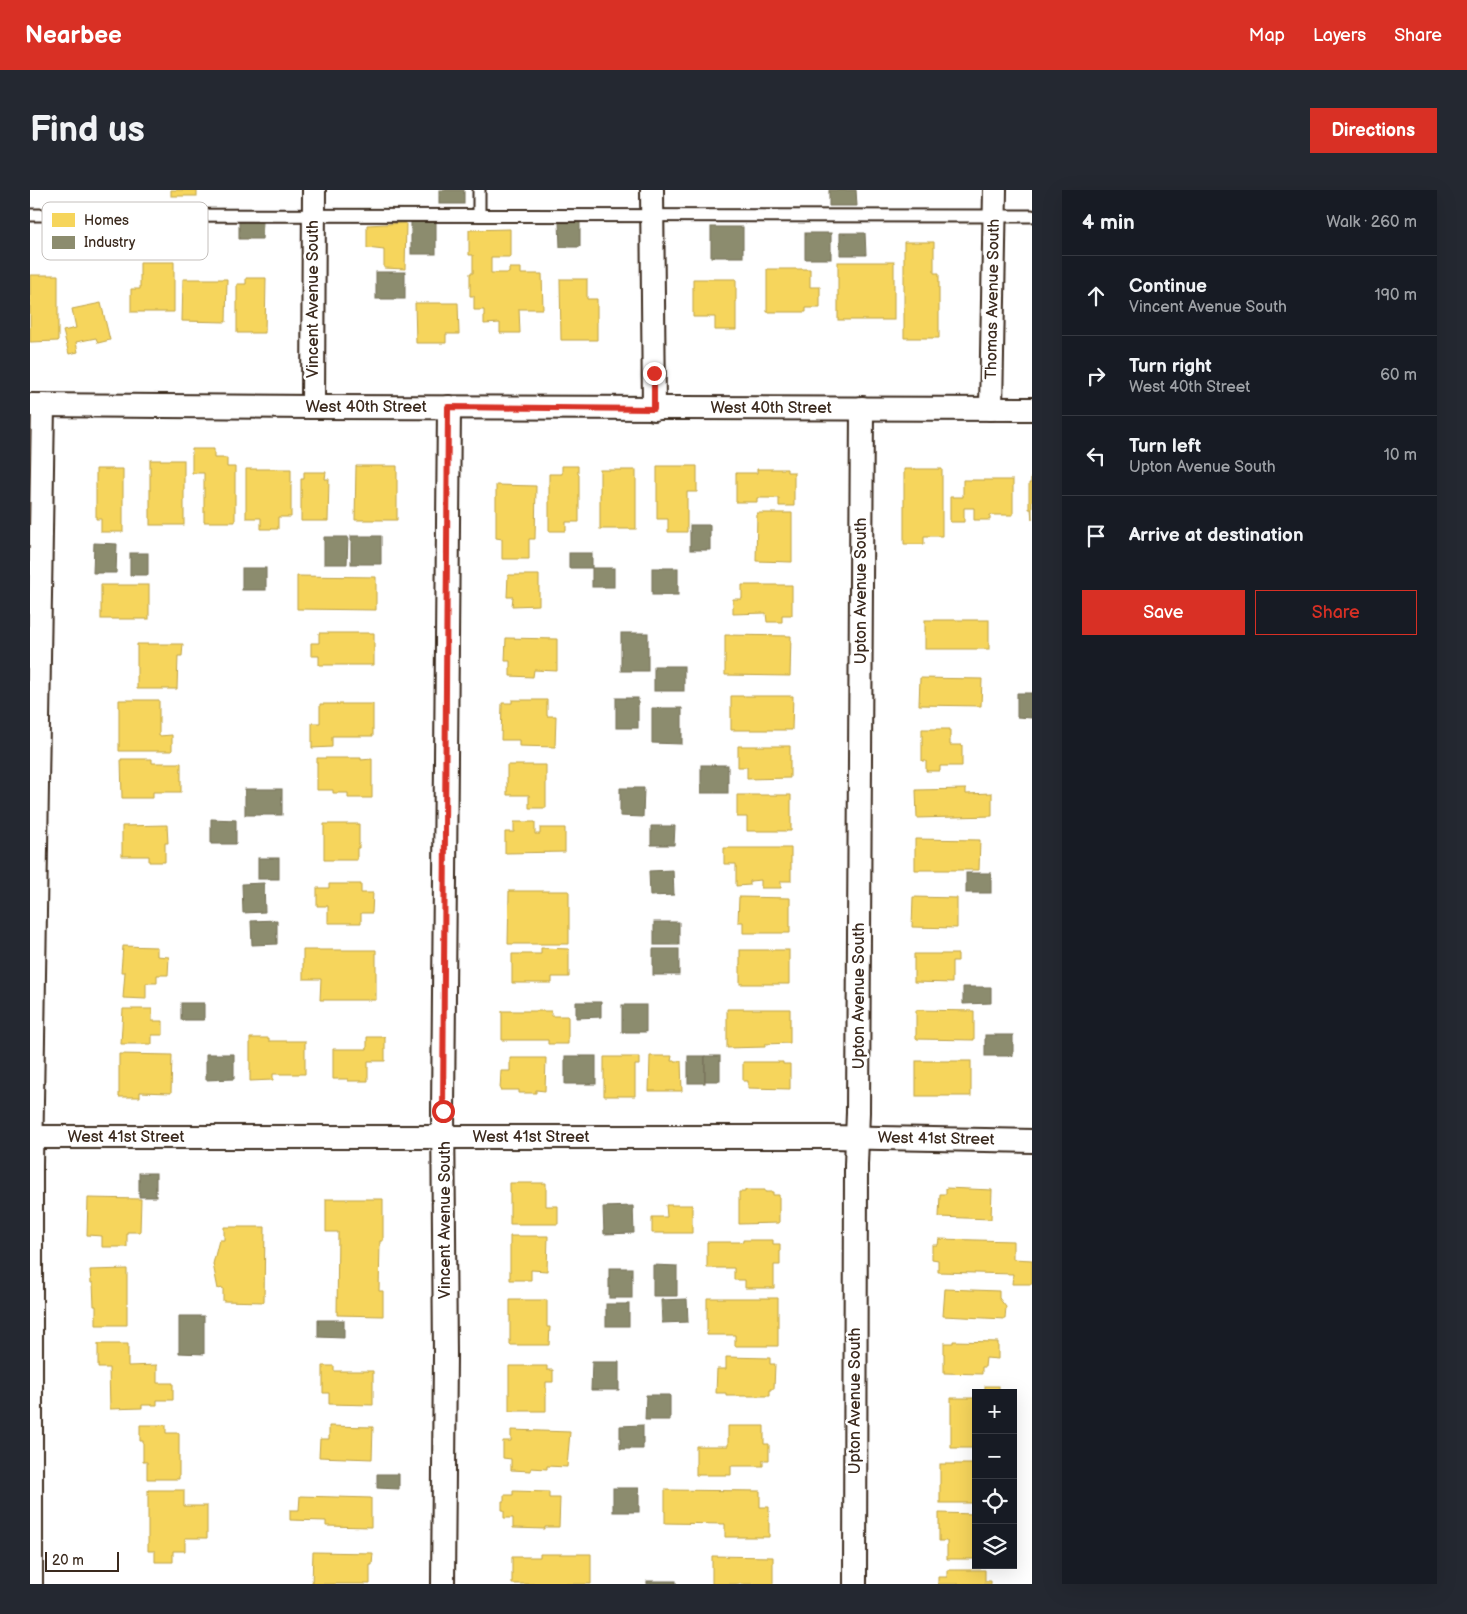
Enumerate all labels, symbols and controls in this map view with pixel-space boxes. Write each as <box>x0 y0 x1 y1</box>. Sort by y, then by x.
text: Nearbee <box>25 21 122 50</box>
text: Map <box>1249 25 1285 46</box>
text: Layers <box>1313 25 1366 46</box>
text: Share <box>1394 25 1442 46</box>
button: Directions <box>1310 108 1437 153</box>
text: Find us <box>30 109 145 152</box>
legend <box>42 202 208 260</box>
text: 4 min <box>1082 210 1135 235</box>
text: Homes <box>84 212 129 229</box>
text: Walk · 260 m <box>1326 213 1417 232</box>
street label: Thomas Avenue South <box>982 218 1004 379</box>
street label: Vincent Avenue South <box>304 220 323 378</box>
text: Industry <box>84 234 136 251</box>
text: Continue <box>1129 275 1207 298</box>
icon: ahead <box>1082 282 1110 310</box>
text: 190 m <box>1375 286 1417 305</box>
text: Vincent Avenue South <box>1129 298 1287 317</box>
text: Turn right <box>1129 355 1212 378</box>
route end <box>643 362 666 385</box>
icon: right <box>1082 362 1110 390</box>
text: 60 m <box>1380 366 1417 385</box>
text: West 40th Street <box>1129 378 1250 397</box>
street label: West 40th Street <box>305 398 427 417</box>
street label: West 40th Street <box>710 399 832 418</box>
text: Turn left <box>1129 435 1201 458</box>
icon: left <box>1082 442 1110 470</box>
text: 10 m <box>1384 446 1417 465</box>
text: Upton Avenue South <box>1129 458 1276 477</box>
street label: Upton Avenue South <box>852 518 871 664</box>
icon: arrive <box>1082 522 1110 550</box>
text: Arrive at destination <box>1129 524 1304 547</box>
button: Save <box>1082 590 1245 635</box>
button: Share <box>1255 590 1417 635</box>
street label: Upton Avenue South <box>850 923 869 1069</box>
route start <box>432 1100 455 1123</box>
street label: West 41st Street <box>67 1128 185 1147</box>
street label: West 41st Street <box>472 1128 590 1147</box>
street label: West 41st Street <box>877 1128 995 1150</box>
street label: Vincent Avenue South <box>436 1141 455 1299</box>
street label: Upton Avenue South <box>846 1328 865 1474</box>
map controls <box>972 1389 1017 1569</box>
button: + <box>972 1389 1017 1434</box>
button: − <box>972 1434 1017 1479</box>
button: locate <box>972 1479 1017 1524</box>
button: layers <box>972 1524 1017 1569</box>
scale bar <box>45 1549 119 1572</box>
text: 20 m <box>52 1552 84 1569</box>

